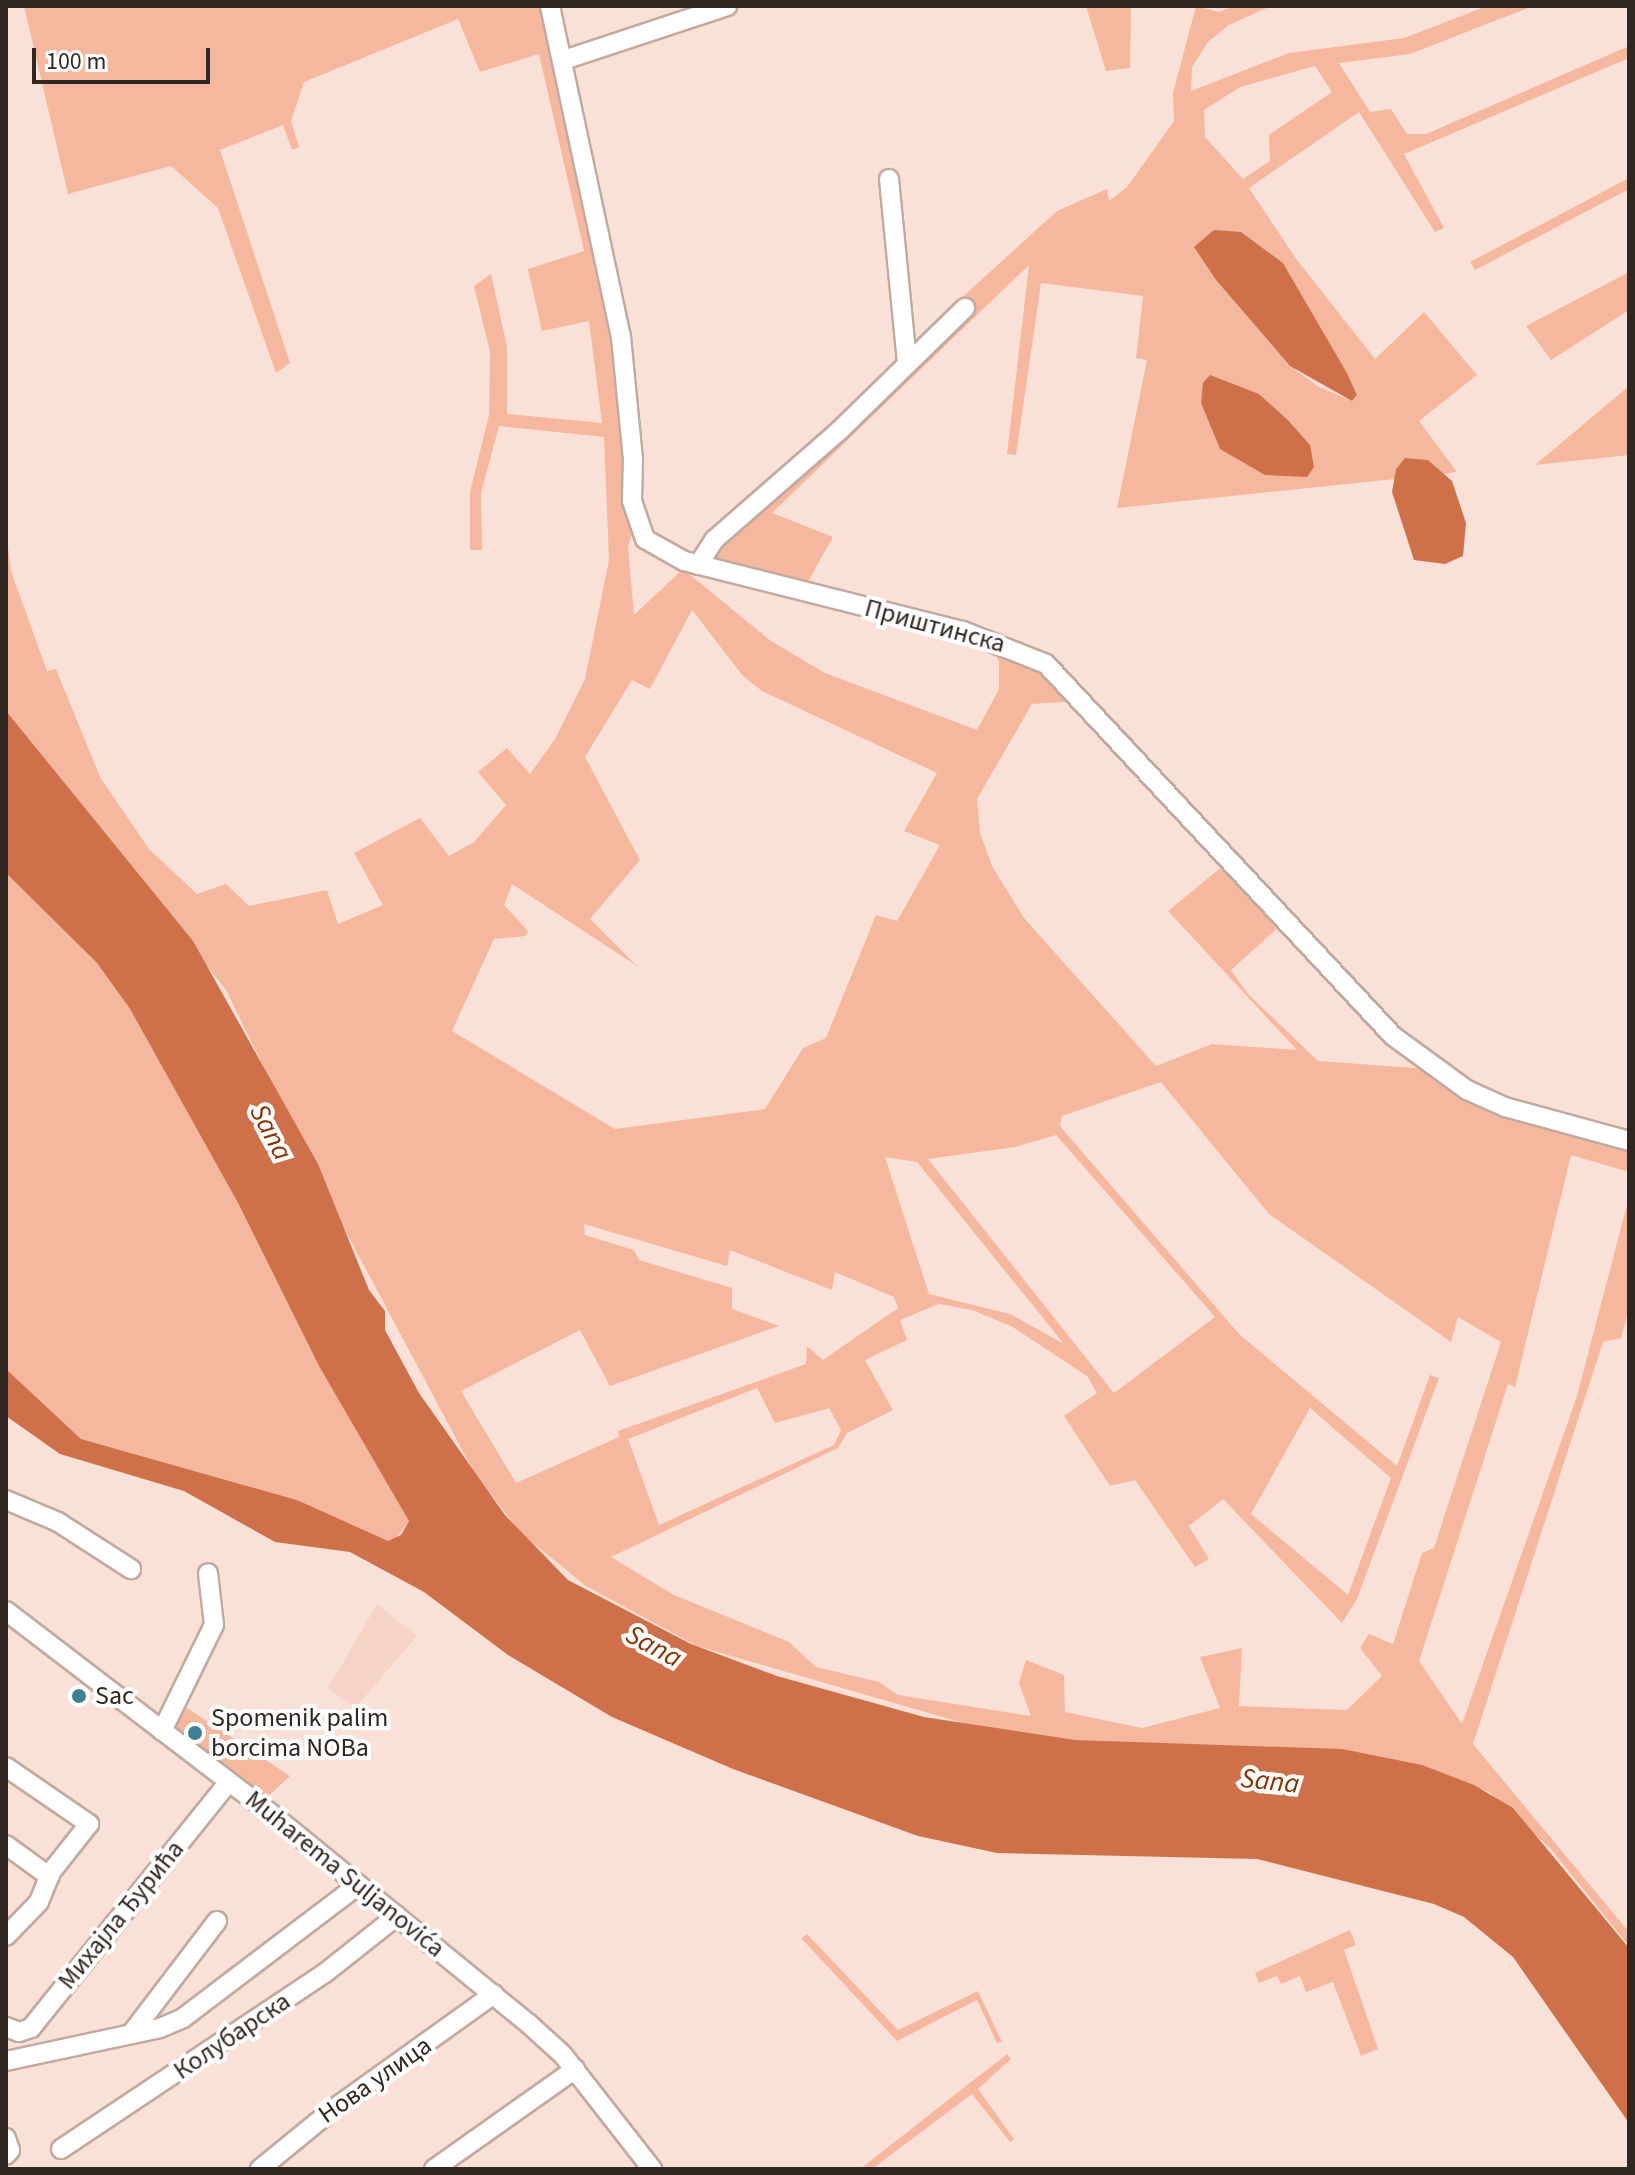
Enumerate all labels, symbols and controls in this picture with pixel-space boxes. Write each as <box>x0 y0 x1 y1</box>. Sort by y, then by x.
scale bar <box>36 32 214 82</box>
text: 100 m <box>46 44 106 79</box>
street label: Приштинска <box>861 592 1009 660</box>
water label: Sana <box>242 1098 300 1166</box>
water label: Sana <box>620 1617 688 1675</box>
place label: Sac <box>95 1680 134 1712</box>
marker: Sac <box>70 1687 88 1705</box>
place label: Spomenik palim borcima NOBa <box>211 1702 388 1764</box>
marker: Spomenik palim borcima NOBa <box>186 1724 204 1742</box>
water label: Sana <box>1239 1761 1301 1801</box>
street label: Muharema Suljanovića <box>239 1784 451 1964</box>
street label: Михајла Ђурића <box>51 1834 191 1996</box>
street label: Колубарска <box>168 1986 296 2086</box>
street label: Нова улица <box>313 2030 437 2130</box>

